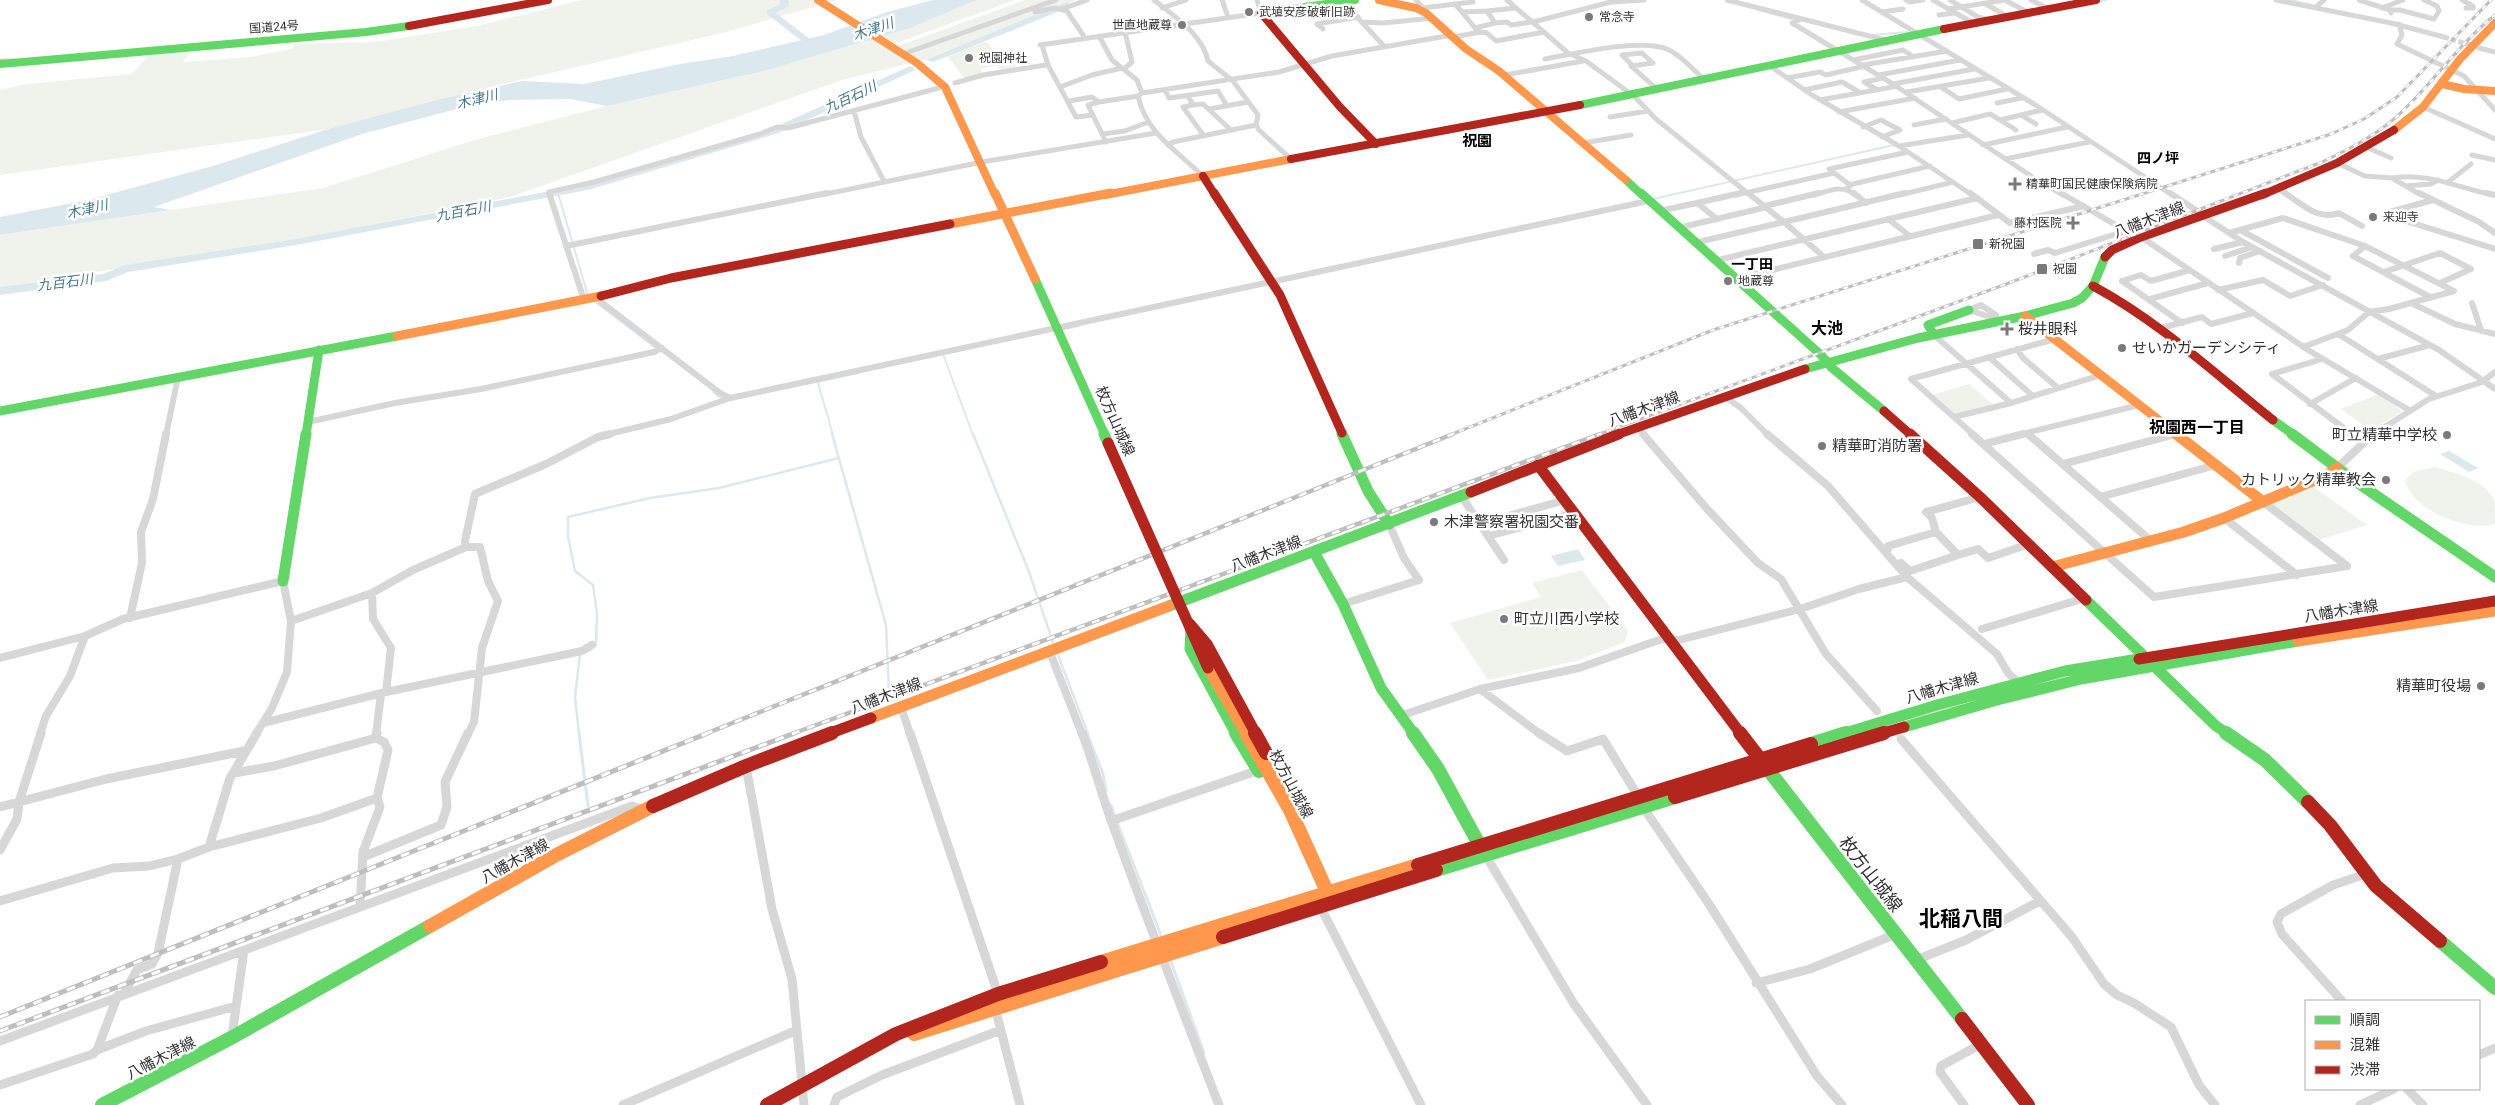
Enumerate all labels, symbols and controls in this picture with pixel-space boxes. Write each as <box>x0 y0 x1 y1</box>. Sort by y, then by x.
place label: 武埴安彦破斬旧跡 <box>1259 5 1355 19</box>
marker: 武埴安彦破斬旧跡 <box>1243 6 1255 18</box>
place label: 常念寺 <box>1599 10 1635 24</box>
marker: 常念寺 <box>1583 11 1595 23</box>
water label: 木津川 <box>851 14 897 43</box>
street label: 国道24号 <box>249 18 299 36</box>
place label: 世直地蔵尊 <box>1112 18 1172 32</box>
marker: 世直地蔵尊 <box>1176 19 1188 31</box>
place label: 祝園神社 <box>979 51 1027 65</box>
marker: 祝園神社 <box>963 52 975 64</box>
water label: 九百石川 <box>821 77 881 116</box>
water label: 木津川 <box>455 86 501 112</box>
district label: 祝園 <box>1462 132 1492 150</box>
district label: 四ノ坪 <box>2137 150 2179 166</box>
marker: 精華町国民健康保険病院 <box>2008 177 2022 191</box>
place label: 精華町国民健康保険病院 <box>2026 177 2158 191</box>
water label: 木津川 <box>65 196 111 222</box>
water label: 九百石川 <box>434 197 494 224</box>
street label: 八幡木津線 <box>2111 198 2187 242</box>
place label: 来迎寺 <box>2383 210 2419 224</box>
marker: 来迎寺 <box>2367 211 2379 223</box>
place label: 藤村医院 <box>2014 216 2062 230</box>
marker: 藤村医院 <box>2066 216 2080 230</box>
marker: 新祝園 <box>1971 237 1985 251</box>
place label: 新祝園 <box>1989 237 2025 251</box>
district label: 一丁田 <box>1731 256 1773 272</box>
marker: 祝園 <box>2035 262 2049 276</box>
place label: 祝園 <box>2053 262 2077 276</box>
water label: 九百石川 <box>36 270 96 293</box>
place label: 地蔵尊 <box>1738 274 1774 288</box>
marker: 地蔵尊 <box>1722 275 1734 287</box>
district label: 大池 <box>1811 319 1843 338</box>
place label: 桜井眼科 <box>2018 320 2078 338</box>
marker: 桜井眼科 <box>2000 322 2014 336</box>
place label: せいかガーデンシティ <box>2132 339 2281 357</box>
marker: せいかガーデンシティ <box>2116 342 2128 354</box>
street label: 枚方山城線 <box>1092 383 1138 459</box>
street label: 八幡木津線 <box>1606 388 1682 430</box>
district label: 祝園西一丁目 <box>2149 418 2245 437</box>
place label: 町立精華中学校 <box>2332 426 2437 444</box>
marker: 町立精華中学校 <box>2441 429 2453 441</box>
place label: 精華町消防署 <box>1832 437 1922 455</box>
marker: 精華町消防署 <box>1816 440 1828 452</box>
place label: カトリック精華教会 <box>2241 471 2376 489</box>
marker: カトリック精華教会 <box>2380 474 2392 486</box>
place label: 木津警察署祝園交番 <box>1444 513 1579 531</box>
marker: 木津警察署祝園交番 <box>1428 516 1440 528</box>
street label: 八幡木津線 <box>1228 532 1304 576</box>
street label: 八幡木津線 <box>2303 596 2379 626</box>
place label: 町立川西小学校 <box>1514 610 1619 628</box>
marker: 町立川西小学校 <box>1498 613 1510 625</box>
street label: 八幡木津線 <box>1903 669 1981 707</box>
street label: 八幡木津線 <box>848 674 924 718</box>
place label: 精華町役場 <box>2396 677 2471 695</box>
marker: 精華町役場 <box>2475 680 2487 692</box>
street label: 枚方山城線 <box>1265 747 1317 821</box>
street label: 枚方山城線 <box>1835 832 1907 916</box>
street label: 八幡木津線 <box>478 835 552 887</box>
district label: 北稲八間 <box>1919 907 2003 931</box>
legend <box>2305 1000 2480 1090</box>
text: 順調 <box>2350 1011 2380 1029</box>
street label: 八幡木津線 <box>123 1033 199 1083</box>
text: 混雑 <box>2350 1036 2380 1054</box>
text: 渋滞 <box>2350 1061 2380 1079</box>

